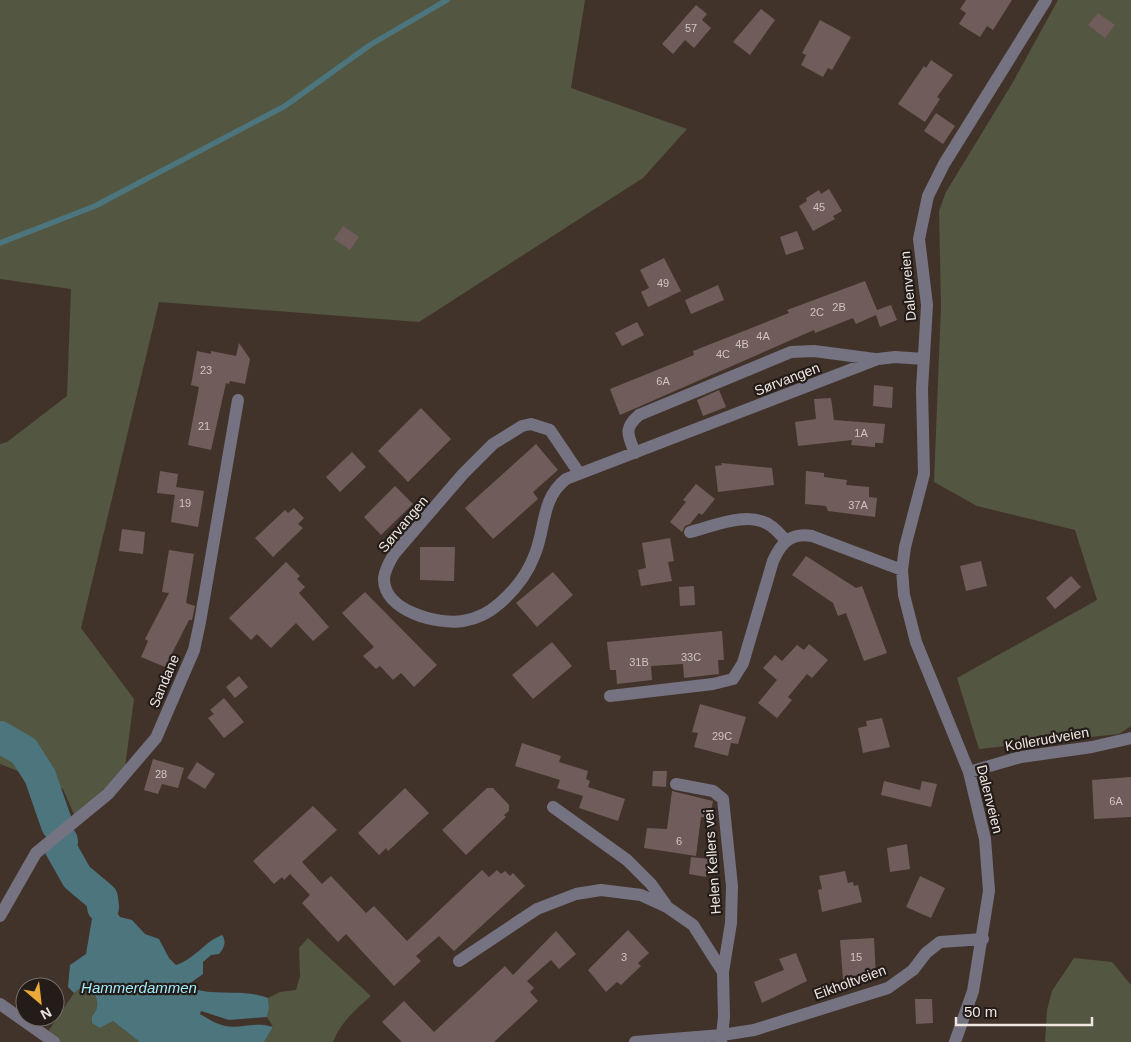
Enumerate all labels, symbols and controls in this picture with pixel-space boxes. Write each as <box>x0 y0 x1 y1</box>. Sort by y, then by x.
house number: 57 <box>685 22 697 34</box>
house number: 45 <box>813 201 825 213</box>
street label: Dalenveien <box>897 250 919 322</box>
house number: 49 <box>657 277 669 289</box>
house number: 2B <box>832 301 846 313</box>
house number: 2C <box>810 306 824 318</box>
house number: 4A <box>756 330 770 342</box>
house number: 4B <box>735 338 749 350</box>
house number: 4C <box>716 348 730 360</box>
street label: Sørvangen <box>752 359 822 399</box>
house number: 23 <box>200 364 212 376</box>
house number: 6A <box>656 375 670 387</box>
house number: 21 <box>198 420 210 432</box>
house number: 1A <box>854 427 868 439</box>
street label: Sørvangen <box>375 493 431 555</box>
house number: 19 <box>179 497 191 509</box>
house number: 37A <box>848 499 868 511</box>
house number: 33C <box>681 651 701 663</box>
street label: Sandane <box>146 652 182 710</box>
house number: 31B <box>629 656 649 668</box>
street label: Kollerudveien <box>1004 724 1090 754</box>
house number: 29C <box>712 730 732 742</box>
street label: Dalenveien <box>974 763 1006 835</box>
house number: 28 <box>155 768 167 780</box>
house number: 6A <box>1109 795 1123 807</box>
street label: Helen Kellers vei <box>700 809 724 915</box>
house number: 6 <box>676 835 682 847</box>
house number: 3 <box>621 951 627 963</box>
house number: 15 <box>850 951 862 963</box>
street label: Eikholtveien <box>812 962 888 1002</box>
north arrow <box>15 977 65 1027</box>
water label: Hammerdammen <box>81 979 197 996</box>
scale bar <box>956 994 1092 1026</box>
text: 50 m <box>964 1003 997 1020</box>
text: N <box>38 1004 54 1023</box>

